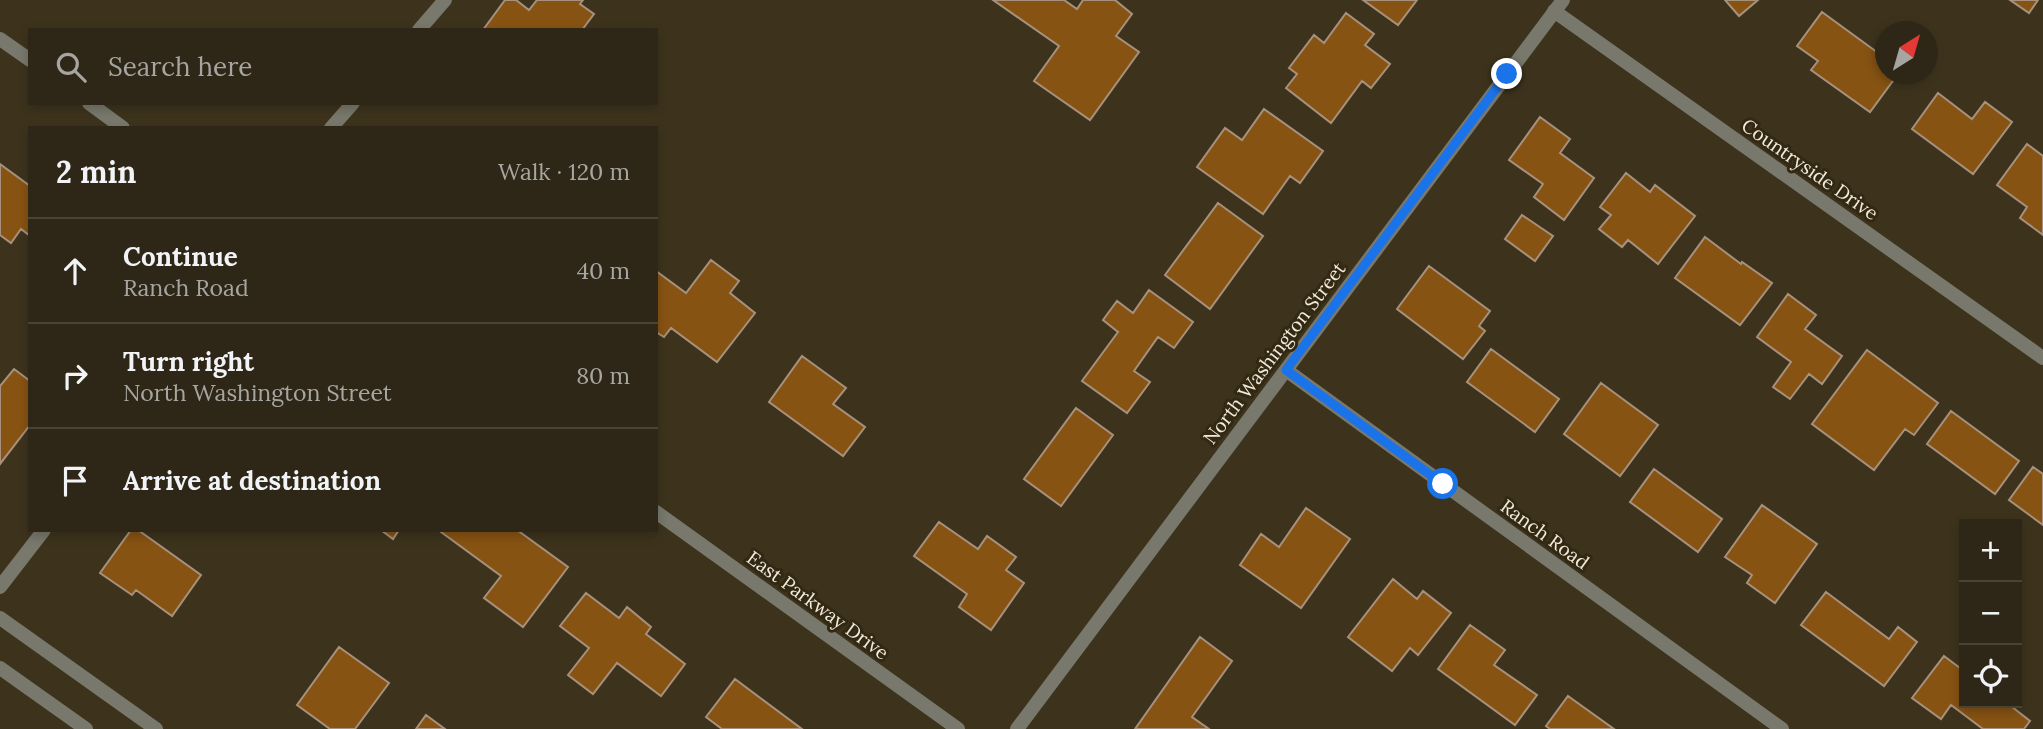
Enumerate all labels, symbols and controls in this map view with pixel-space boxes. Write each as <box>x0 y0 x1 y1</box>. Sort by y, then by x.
north arrow <box>1875 21 1938 84</box>
search box <box>28 28 658 105</box>
icon: search <box>52 48 90 86</box>
text: Search here <box>108 50 252 83</box>
route end <box>1491 58 1522 89</box>
street label: Countryside Drive <box>1737 113 1883 225</box>
text: 2 min <box>56 153 136 191</box>
text: Walk · 120 m <box>498 157 630 186</box>
text: Continue <box>123 240 238 273</box>
icon: ahead <box>56 252 94 290</box>
text: 40 m <box>577 256 630 285</box>
street label: North Washington Street <box>1198 257 1351 449</box>
text: Ranch Road <box>123 273 249 302</box>
text: Turn right <box>123 345 254 378</box>
icon: right <box>56 357 94 395</box>
text: 80 m <box>576 361 630 390</box>
text: North Washington Street <box>123 378 392 407</box>
icon: arrive <box>56 462 94 500</box>
text: Arrive at destination <box>123 464 381 497</box>
route start <box>1427 468 1458 499</box>
street label: Ranch Road <box>1496 494 1594 574</box>
map controls <box>1959 519 2022 708</box>
button: + <box>1959 519 2022 582</box>
street label: East Parkway Drive <box>742 545 894 665</box>
button: − <box>1959 582 2022 645</box>
button: locate <box>1959 645 2022 708</box>

